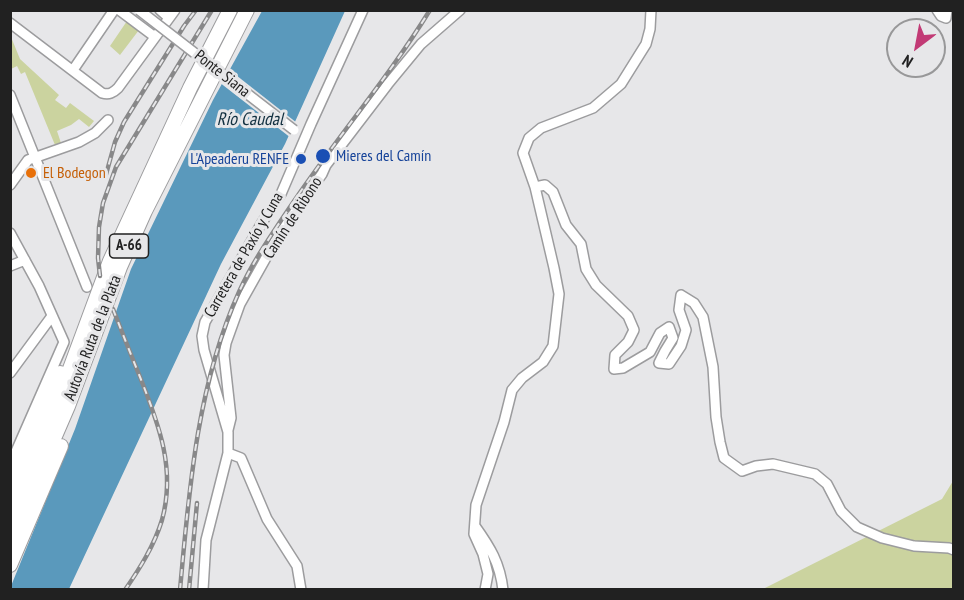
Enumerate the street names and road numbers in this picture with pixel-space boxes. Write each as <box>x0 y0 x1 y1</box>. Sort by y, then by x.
street label: Ponte Siana <box>190 46 254 102</box>
street label: Camín de Ribono <box>259 173 327 263</box>
street label: Carretera de Paxío y Cuna <box>200 189 288 321</box>
road number: A-66 <box>110 234 148 258</box>
street label: Autovía Ruta de la Plata <box>60 273 126 403</box>

